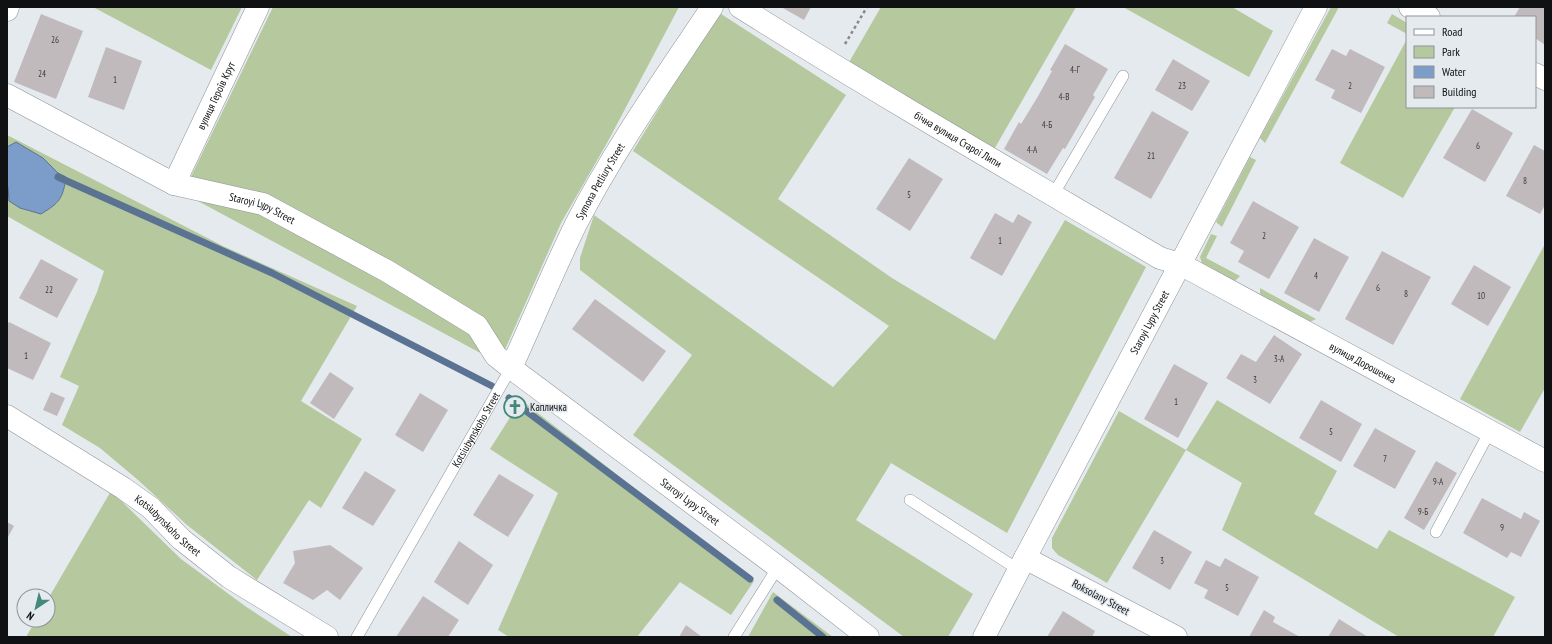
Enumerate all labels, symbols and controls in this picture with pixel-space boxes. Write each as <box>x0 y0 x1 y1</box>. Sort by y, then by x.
legend <box>1406 16 1536 108</box>
text: Road <box>1442 24 1462 39</box>
house number: 26 <box>51 34 59 45</box>
text: Park <box>1442 44 1460 59</box>
street label: вулиця Героїв Крут <box>194 59 238 132</box>
house number: 4-Г <box>1070 64 1081 75</box>
text: Water <box>1442 64 1467 79</box>
house number: 24 <box>38 68 46 79</box>
house number: 1 <box>113 74 117 85</box>
house number: 23 <box>1178 80 1186 91</box>
house number: 2 <box>1348 80 1352 91</box>
text: Building <box>1442 84 1477 99</box>
house number: 4-В <box>1059 91 1069 102</box>
street label: бічна вулиця Старої Липи <box>912 108 1004 171</box>
house number: 4-Б <box>1042 119 1052 130</box>
street label: Symona Petliury Street <box>572 140 628 222</box>
house number: 6 <box>1476 140 1480 151</box>
house number: 4-А <box>1027 144 1038 155</box>
house number: 21 <box>1147 150 1155 161</box>
house number: 8 <box>1523 175 1527 186</box>
house number: 5 <box>907 189 911 200</box>
street label: Staroyi Lypy Street <box>228 190 298 227</box>
house number: 2 <box>1262 230 1266 241</box>
house number: 1 <box>998 235 1002 246</box>
house number: 4 <box>1314 270 1318 281</box>
house number: 6 <box>1376 282 1380 293</box>
house number: 22 <box>45 284 53 295</box>
street label: Staroyi Lypy Street <box>1127 288 1172 357</box>
house number: 8 <box>1404 288 1408 299</box>
house number: 10 <box>1477 290 1485 301</box>
street label: вулиця Дорошенка <box>1327 339 1399 386</box>
house number: 1 <box>24 350 28 361</box>
house number: 3-А <box>1274 353 1285 364</box>
house number: 3 <box>1253 374 1257 385</box>
street label: Kotsiubynskoho Street <box>449 389 503 470</box>
church icon: Капличка <box>502 394 528 420</box>
house number: 1 <box>1174 396 1178 407</box>
place label: Капличка <box>530 400 567 414</box>
house number: 5 <box>1329 426 1333 437</box>
house number: 7 <box>1383 453 1387 464</box>
street label: Staroyi Lypy Street <box>658 475 722 528</box>
house number: 9-А <box>1433 476 1444 487</box>
street label: Kotsiubynskoho Street <box>132 492 204 559</box>
house number: 9-Б <box>1418 506 1428 517</box>
house number: 9 <box>1500 522 1504 533</box>
house number: 3 <box>1160 555 1164 566</box>
street label: Roksolany Street <box>1070 576 1132 618</box>
house number: 5 <box>1225 582 1229 593</box>
north arrow <box>16 588 56 628</box>
text: N <box>24 609 37 624</box>

